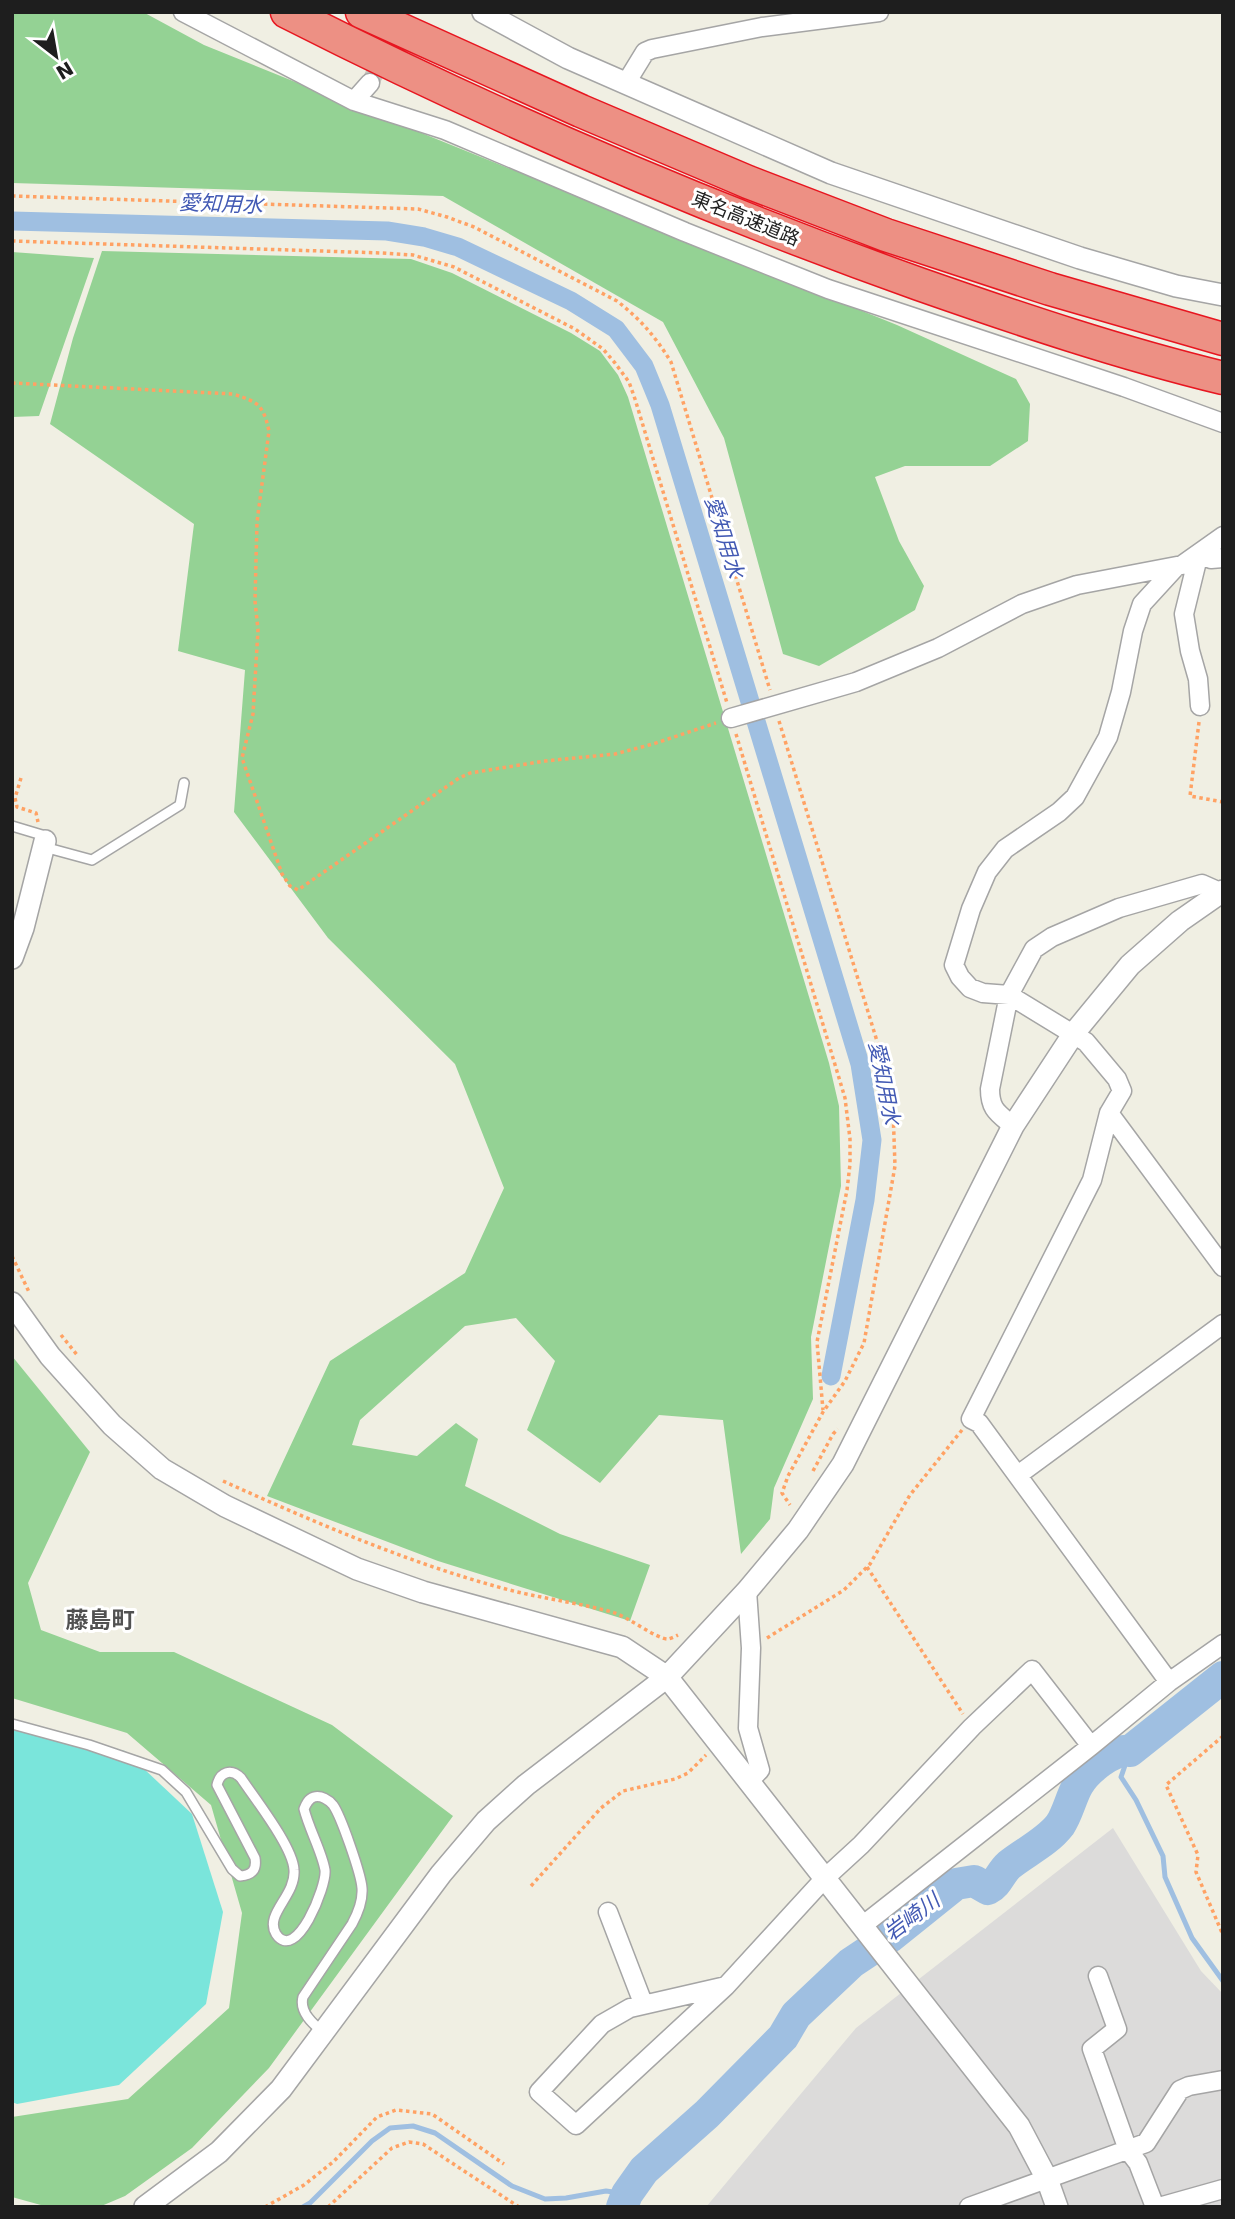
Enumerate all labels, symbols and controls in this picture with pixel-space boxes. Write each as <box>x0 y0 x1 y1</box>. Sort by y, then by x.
north arrow <box>21 21 91 91</box>
text: N <box>52 57 77 84</box>
street label: 東名高速道路 <box>689 186 803 250</box>
water label: 愛知用水 <box>179 191 265 218</box>
water label: 愛知用水 <box>700 493 748 583</box>
water label: 愛知用水 <box>864 1039 904 1128</box>
district label: 藤島町 <box>66 1607 135 1633</box>
water label: 岩崎川 <box>880 1887 946 1946</box>

